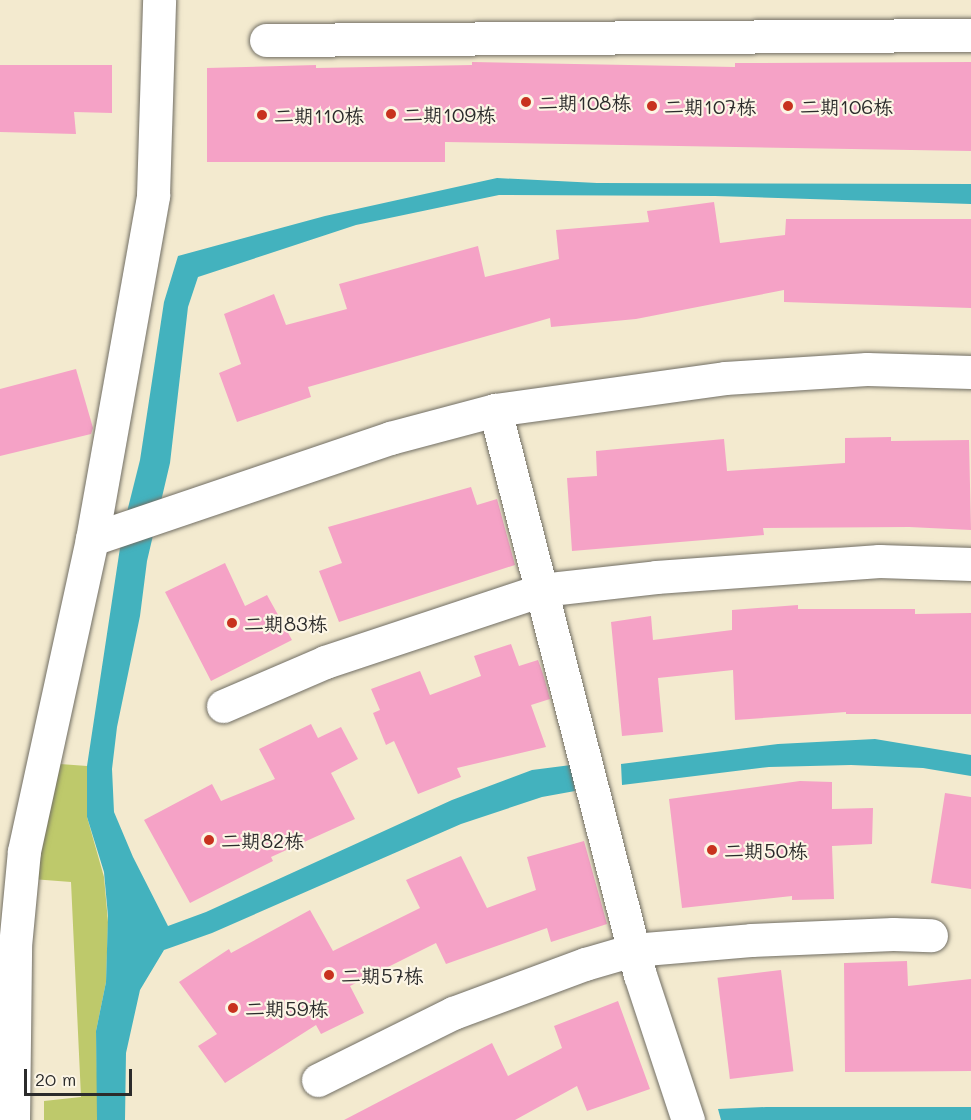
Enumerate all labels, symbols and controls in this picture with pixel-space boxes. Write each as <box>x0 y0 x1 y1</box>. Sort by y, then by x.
place label: 二期108栋 <box>538 90 631 114</box>
place label: 二期107栋 <box>664 94 756 118</box>
place label: 二期106栋 <box>800 94 893 118</box>
marker: 二期108栋 <box>519 95 533 109</box>
marker: 二期107栋 <box>645 99 659 113</box>
marker: 二期106栋 <box>781 99 795 113</box>
place label: 二期109栋 <box>403 102 496 126</box>
place label: 二期110栋 <box>274 103 364 127</box>
marker: 二期109栋 <box>384 107 398 121</box>
marker: 二期110栋 <box>255 108 269 122</box>
place label: 二期83栋 <box>244 611 328 635</box>
marker: 二期83栋 <box>225 616 239 630</box>
place label: 二期82栋 <box>221 828 304 852</box>
marker: 二期82栋 <box>202 833 216 847</box>
place label: 二期50栋 <box>724 838 808 862</box>
marker: 二期50栋 <box>705 843 719 857</box>
place label: 二期57栋 <box>341 963 424 987</box>
marker: 二期57栋 <box>322 968 336 982</box>
place label: 二期59栋 <box>245 996 328 1020</box>
marker: 二期59栋 <box>226 1001 240 1015</box>
scale bar <box>27 1057 135 1095</box>
text: 20 m <box>35 1067 76 1091</box>

